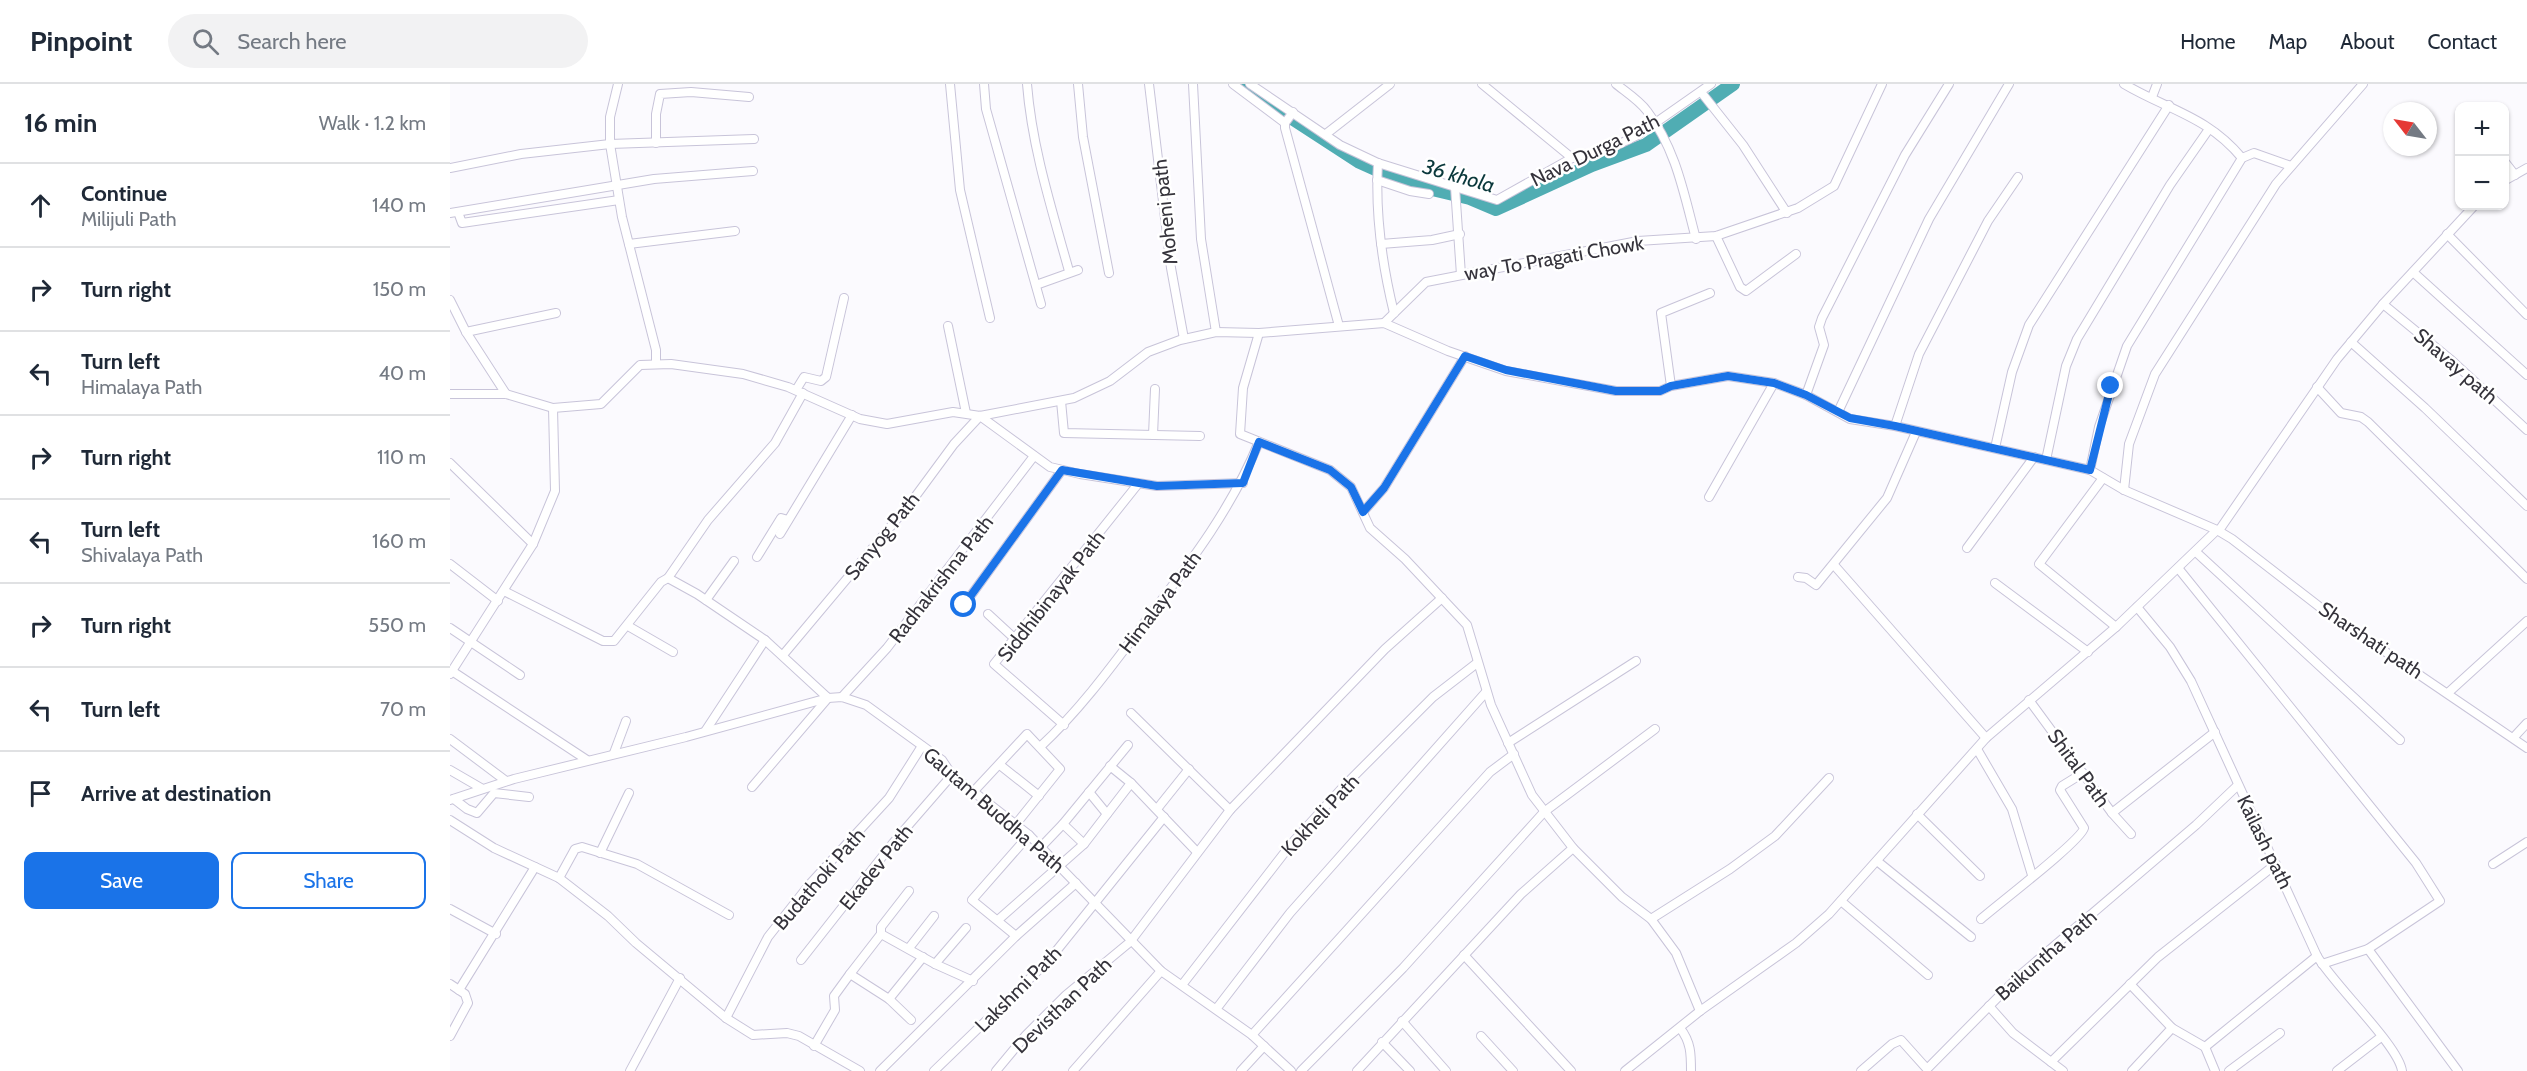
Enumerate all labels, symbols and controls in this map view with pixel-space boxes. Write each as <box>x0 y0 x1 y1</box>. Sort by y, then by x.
search box <box>168 14 588 68</box>
text: Pinpoint <box>30 24 132 58</box>
icon: search <box>189 25 222 58</box>
text: Search here <box>237 28 347 55</box>
text: Home <box>2180 29 2236 54</box>
text: Map <box>2269 29 2307 54</box>
text: About <box>2340 29 2394 54</box>
text: Contact <box>2427 29 2497 54</box>
north arrow <box>2383 102 2437 156</box>
map controls <box>2455 102 2509 210</box>
button: + <box>2455 102 2509 156</box>
text: 16 min <box>24 107 97 139</box>
street label: Nava Durga Path <box>1527 108 1663 192</box>
text: Walk · 1.2 km <box>319 111 426 135</box>
water label: 36 khola <box>1420 153 1498 198</box>
button: − <box>2455 156 2509 210</box>
street label: Moheni path <box>1148 158 1182 266</box>
text: Continue <box>81 180 167 207</box>
icon: ahead <box>24 189 57 222</box>
text: 140 m <box>372 193 426 217</box>
text: Milijuli Path <box>81 207 177 231</box>
street label: way To Pragati Chowk <box>1462 230 1646 286</box>
icon: right <box>24 273 57 306</box>
text: Turn right <box>81 276 171 303</box>
text: 150 m <box>373 277 426 301</box>
street label: Shavay path <box>2409 323 2503 409</box>
text: Turn left <box>81 348 160 375</box>
icon: left <box>24 357 57 390</box>
text: 40 m <box>378 361 426 385</box>
route end <box>2097 372 2123 398</box>
text: Himalaya Path <box>81 375 202 399</box>
icon: right <box>24 441 57 474</box>
text: Turn right <box>81 444 171 471</box>
text: 110 m <box>377 445 426 469</box>
street label: Sanyog Path <box>839 487 925 585</box>
street label: Radhakrishna Path <box>884 510 998 648</box>
text: Turn left <box>81 516 160 543</box>
icon: left <box>24 525 57 558</box>
street label: Siddhibinayak Path <box>992 526 1110 666</box>
text: 160 m <box>372 529 426 553</box>
text: Shivalaya Path <box>81 543 203 567</box>
street label: Himalaya Path <box>1114 546 1206 658</box>
route start <box>950 591 976 617</box>
street label: Sharshati path <box>2314 596 2428 684</box>
icon: right <box>24 609 57 642</box>
text: Turn right <box>81 612 171 639</box>
text: 550 m <box>368 613 426 637</box>
icon: left <box>24 693 57 726</box>
text: Turn left <box>81 696 160 723</box>
text: 70 m <box>380 697 426 721</box>
street label: Shital Path <box>2043 724 2115 812</box>
street label: Gautam Buddha Path <box>918 742 1070 878</box>
street label: Kokheli Path <box>1276 769 1364 861</box>
icon: arrive <box>24 777 57 810</box>
text: Arrive at destination <box>81 780 271 807</box>
street label: Kailash path <box>2232 791 2298 893</box>
street label: Ekadev Path <box>834 819 918 915</box>
street label: Budathoki Path <box>768 823 870 935</box>
button: Save <box>24 852 219 909</box>
button: Share <box>231 852 426 909</box>
street label: Baikuntha Path <box>1991 905 2101 1005</box>
street label: Lakshmi Path <box>970 941 1066 1037</box>
street label: Devisthan Path <box>1008 952 1116 1058</box>

